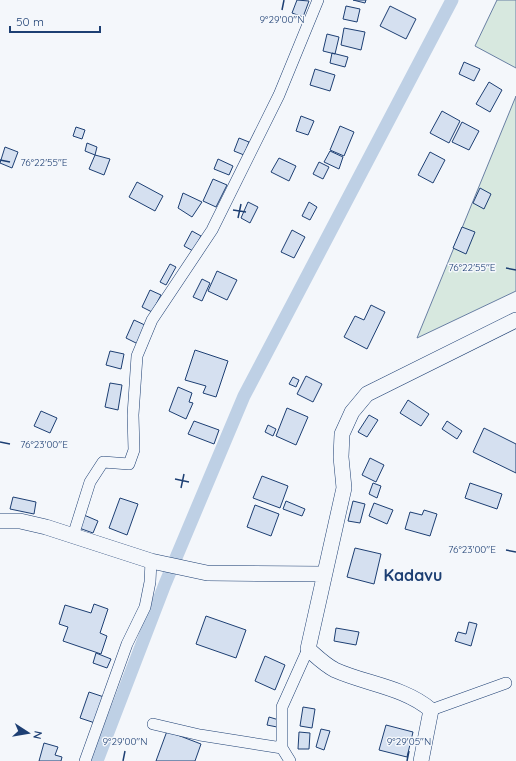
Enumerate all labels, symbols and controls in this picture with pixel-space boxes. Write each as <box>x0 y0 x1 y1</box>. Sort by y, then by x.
scale bar <box>10 8 100 34</box>
text: 9°29'00"N <box>260 13 304 26</box>
text: 50 m <box>16 14 44 29</box>
text: 76°22'55"E <box>21 156 68 169</box>
text: 76°22'55"E <box>449 261 496 274</box>
text: 76°23'00"E <box>20 438 68 451</box>
text: 76°23'00"E <box>448 543 496 556</box>
district label: Kadavu <box>384 565 442 585</box>
north arrow <box>8 713 48 753</box>
text: N <box>30 730 45 740</box>
text: 9°29'00"N <box>103 735 147 748</box>
text: 9°29'05"N <box>387 735 431 748</box>

